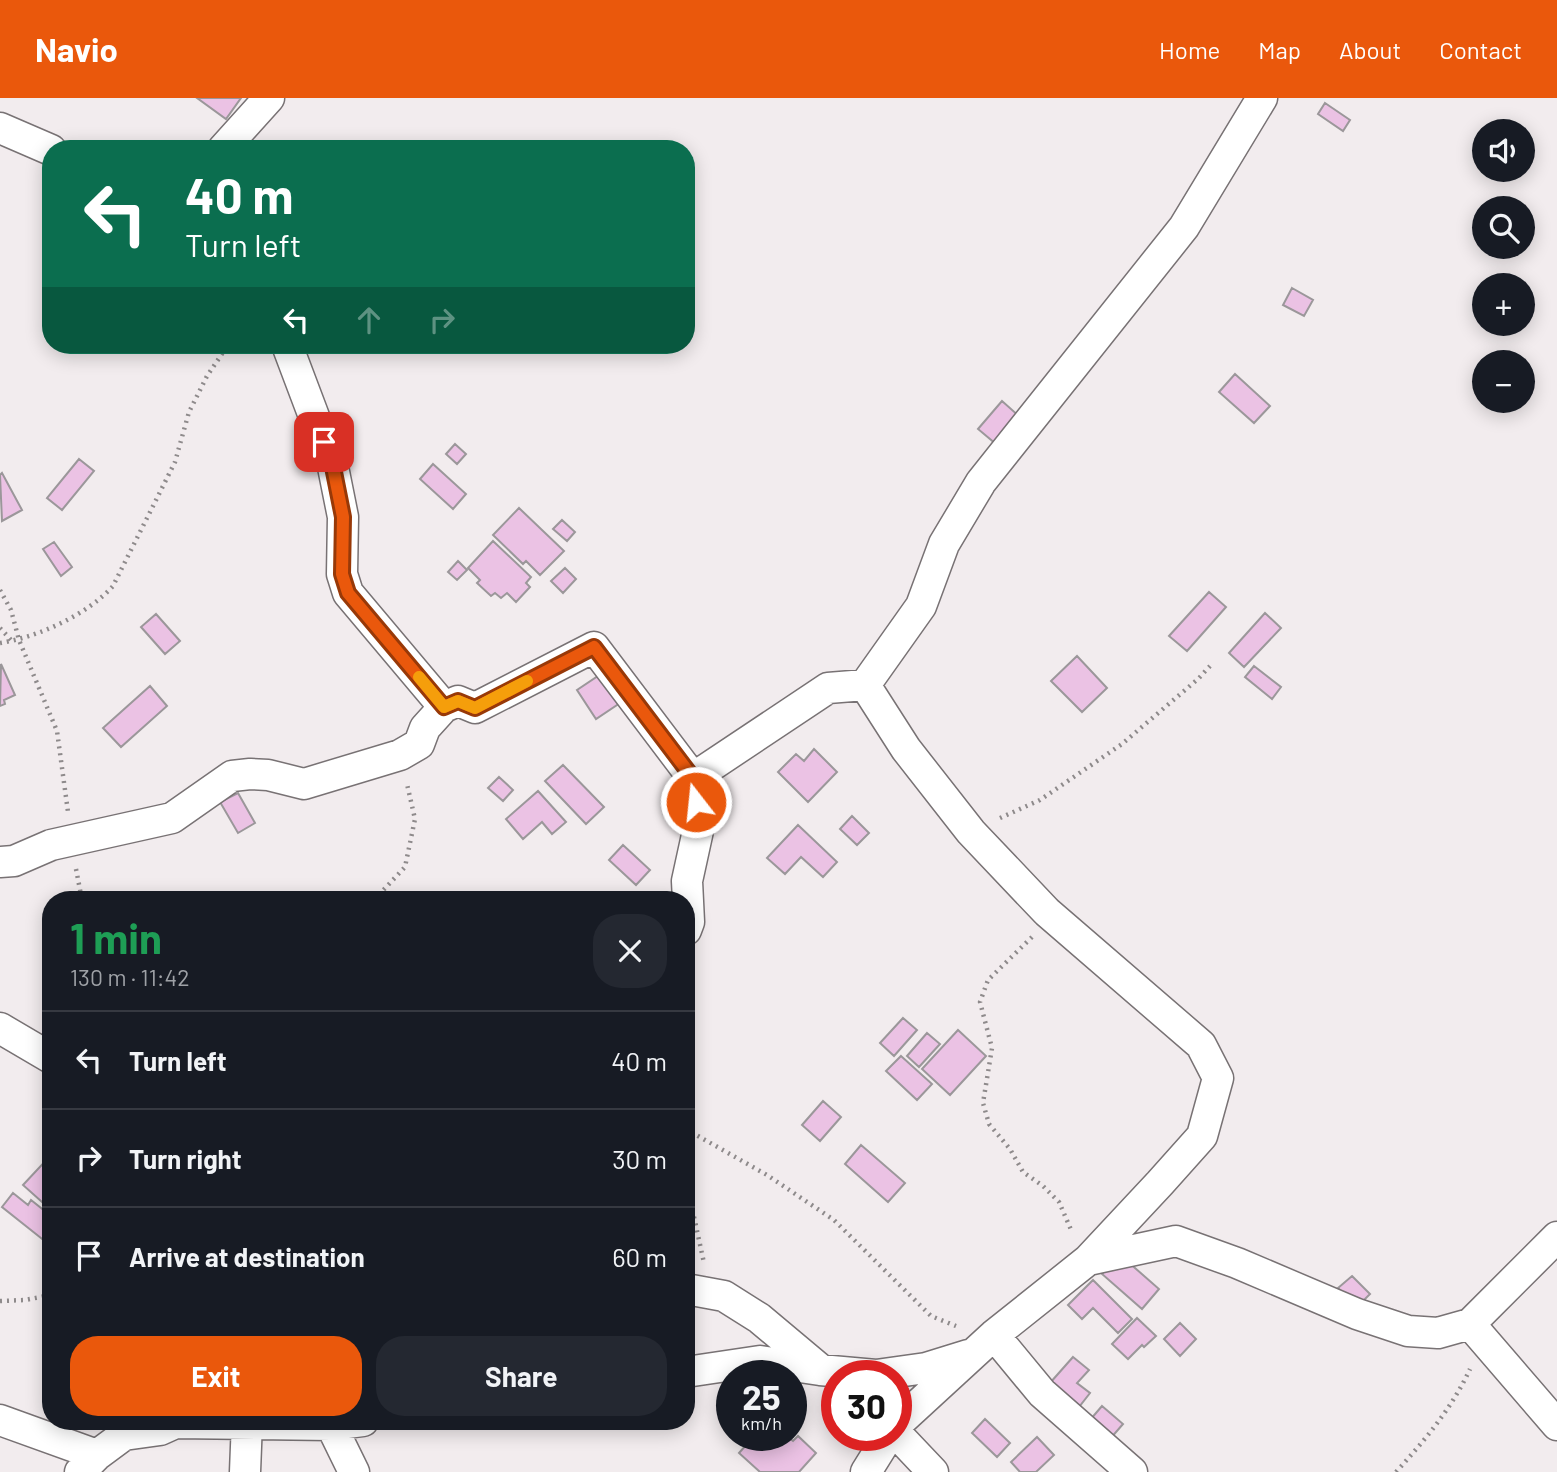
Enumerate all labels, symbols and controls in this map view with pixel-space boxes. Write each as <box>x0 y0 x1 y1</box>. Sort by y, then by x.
text: Navio <box>35 29 118 69</box>
text: Home <box>1159 35 1220 64</box>
text: Map <box>1258 35 1301 64</box>
text: About <box>1339 35 1401 64</box>
text: Contact <box>1439 35 1522 64</box>
map controls <box>1472 119 1535 413</box>
button: sound <box>1472 119 1535 182</box>
text: 40 m <box>185 165 293 224</box>
icon: left <box>70 168 161 259</box>
button: search <box>1472 196 1535 259</box>
text: Turn left <box>185 225 302 263</box>
button: + <box>1472 273 1535 336</box>
icon: left <box>277 301 315 339</box>
icon: ahead <box>350 301 388 339</box>
icon: right <box>423 301 461 339</box>
button: − <box>1472 350 1535 413</box>
pin <box>294 412 354 472</box>
icon: arrive <box>305 423 343 461</box>
position arrow <box>659 765 733 839</box>
text: 1 min <box>70 912 162 962</box>
button: close <box>593 914 667 988</box>
text: 130 m · 11:42 <box>70 963 190 991</box>
icon: left <box>70 1041 108 1079</box>
text: Turn left <box>129 1045 227 1076</box>
text: 40 m <box>611 1045 667 1076</box>
icon: right <box>70 1139 108 1177</box>
text: Turn right <box>129 1143 242 1174</box>
text: 30 m <box>612 1143 667 1174</box>
icon: arrive <box>70 1237 108 1275</box>
text: Arrive at destination <box>129 1241 365 1272</box>
text: 60 m <box>612 1241 667 1272</box>
button: Exit <box>70 1336 362 1416</box>
button: Share <box>376 1336 667 1416</box>
speed limit sign: 30 <box>821 1360 912 1451</box>
text: 25 <box>742 1375 781 1417</box>
text: km/h <box>741 1412 782 1434</box>

